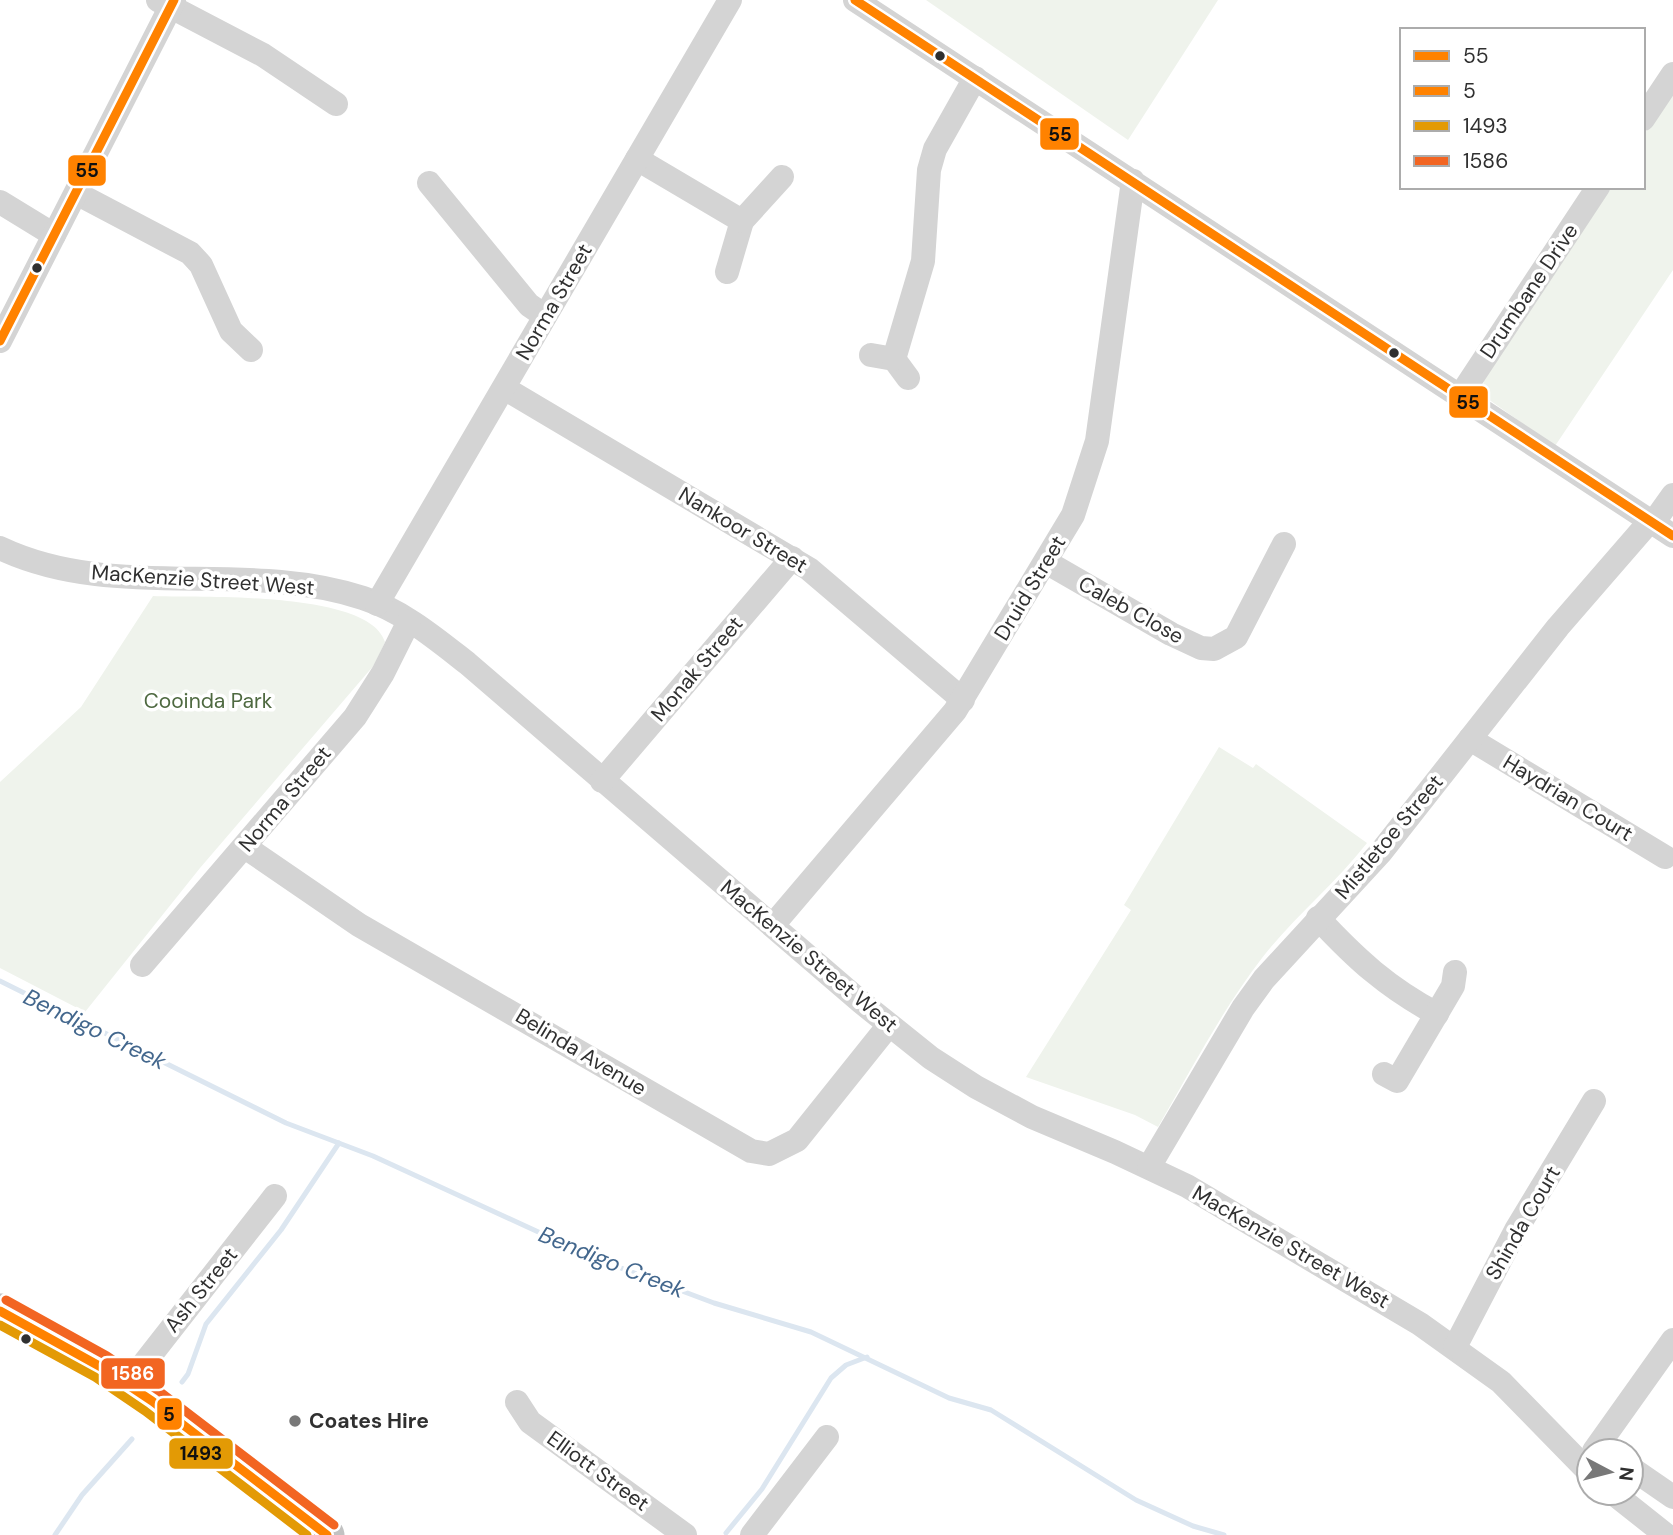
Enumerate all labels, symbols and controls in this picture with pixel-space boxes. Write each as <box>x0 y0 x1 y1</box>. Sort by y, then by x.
legend <box>1400 28 1645 189</box>
text: 55 <box>1463 42 1489 70</box>
unlabelled marker <box>933 49 947 63</box>
text: 5 <box>1463 77 1476 105</box>
text: 1493 <box>1463 112 1508 140</box>
line badge: 55 <box>1039 117 1080 151</box>
text: 55 <box>1048 122 1072 147</box>
text: 1586 <box>1463 147 1508 175</box>
line badge: 55 <box>67 154 107 187</box>
text: 55 <box>75 158 99 183</box>
street label: Drumbane Drive <box>1474 218 1584 364</box>
street label: Norma Street <box>509 239 599 365</box>
unlabelled marker <box>30 261 44 275</box>
unlabelled marker <box>1387 346 1401 360</box>
line badge: 55 <box>1448 385 1489 419</box>
text: 55 <box>1456 390 1480 415</box>
street label: Nankoor Street <box>673 481 813 579</box>
street label: Druid Street <box>988 530 1072 646</box>
street label: MacKenzie Street West <box>91 558 315 602</box>
street label: Caleb Close <box>1073 570 1189 651</box>
street label: Monak Street <box>645 610 749 728</box>
park label: Cooinda Park <box>144 687 273 715</box>
street label: Norma Street <box>233 740 337 858</box>
street label: Haydrian Court <box>1498 748 1638 848</box>
street label: Mistletoe Street <box>1329 769 1449 905</box>
street label: MacKenzie Street West <box>714 873 904 1039</box>
water label: Bendigo Creek <box>19 981 172 1077</box>
street label: Belinda Avenue <box>510 1002 652 1102</box>
street label: Shinda Court <box>1479 1161 1567 1285</box>
street label: MacKenzie Street West <box>1187 1179 1395 1315</box>
water label: Bendigo Creek <box>534 1219 690 1305</box>
street label: Ash Street <box>158 1242 244 1338</box>
unlabelled marker <box>19 1332 33 1346</box>
line badge: 1586 <box>100 1357 166 1390</box>
text: 1586 <box>112 1361 154 1386</box>
line badge: 5 <box>156 1397 183 1431</box>
text: 5 <box>163 1402 175 1427</box>
place label: Coates Hire <box>309 1407 429 1435</box>
marker: Coates Hire <box>287 1413 303 1429</box>
street label: Elliott Street <box>541 1424 655 1518</box>
line badge: 1493 <box>168 1437 234 1470</box>
north arrow <box>1575 1437 1645 1507</box>
text: 1493 <box>180 1441 222 1466</box>
text: N <box>1613 1466 1640 1482</box>

